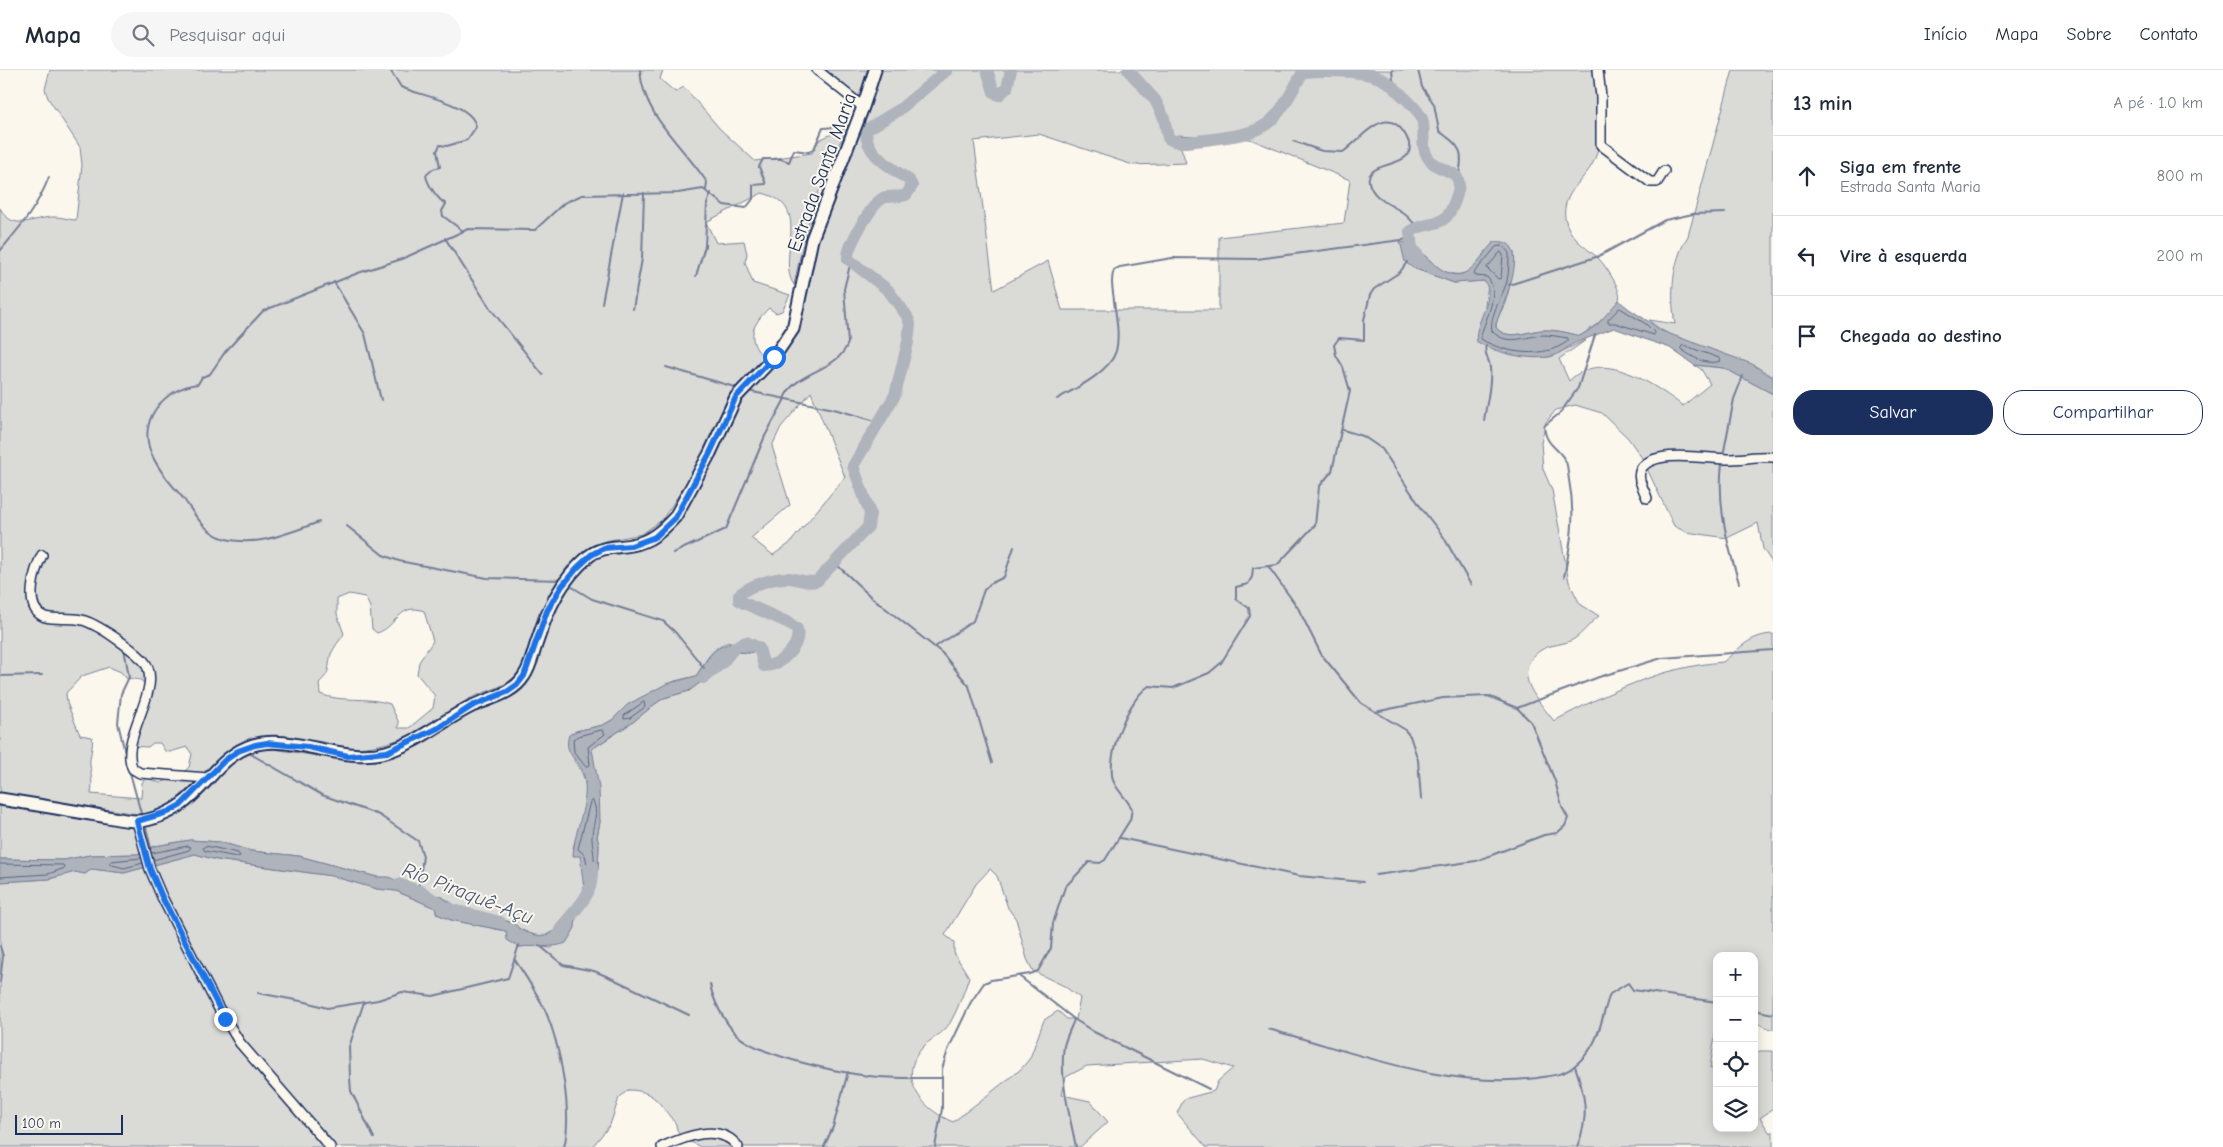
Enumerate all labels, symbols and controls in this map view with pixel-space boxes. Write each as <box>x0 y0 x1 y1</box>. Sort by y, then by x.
search box <box>111 12 461 57</box>
text: Mapa <box>25 21 81 49</box>
icon: search <box>129 21 157 49</box>
text: Pesquisar aqui <box>169 24 285 46</box>
text: Início <box>1924 24 1967 45</box>
text: Mapa <box>1995 24 2038 45</box>
text: Sobre <box>2066 24 2111 45</box>
text: Contato <box>2139 24 2198 45</box>
street label: Estrada Santa Maria <box>783 90 861 255</box>
text: 13 min <box>1793 91 1852 115</box>
text: A pé · 1.0 km <box>2113 94 2203 112</box>
text: Siga em frente <box>1840 156 1961 178</box>
icon: ahead <box>1793 162 1821 190</box>
text: 800 m <box>2157 167 2203 185</box>
text: Estrada Santa Maria <box>1840 178 1981 196</box>
icon: left <box>1793 242 1821 270</box>
text: Vire à esquerda <box>1840 245 1967 267</box>
text: 200 m <box>2157 247 2203 265</box>
icon: arrive <box>1793 322 1821 350</box>
text: Chegada ao destino <box>1840 325 2002 347</box>
route start <box>763 346 786 369</box>
button: Salvar <box>1793 390 1993 435</box>
button: Compartilhar <box>2003 390 2203 435</box>
water label: Rio Piraquê-Açu <box>399 858 536 929</box>
map controls <box>1713 952 1758 1132</box>
button: + <box>1713 952 1758 997</box>
button: − <box>1713 997 1758 1042</box>
route end <box>214 1008 237 1031</box>
button: locate <box>1713 1042 1758 1087</box>
button: layers <box>1713 1087 1758 1132</box>
scale bar <box>15 1112 122 1135</box>
text: 100 m <box>22 1115 61 1132</box>

